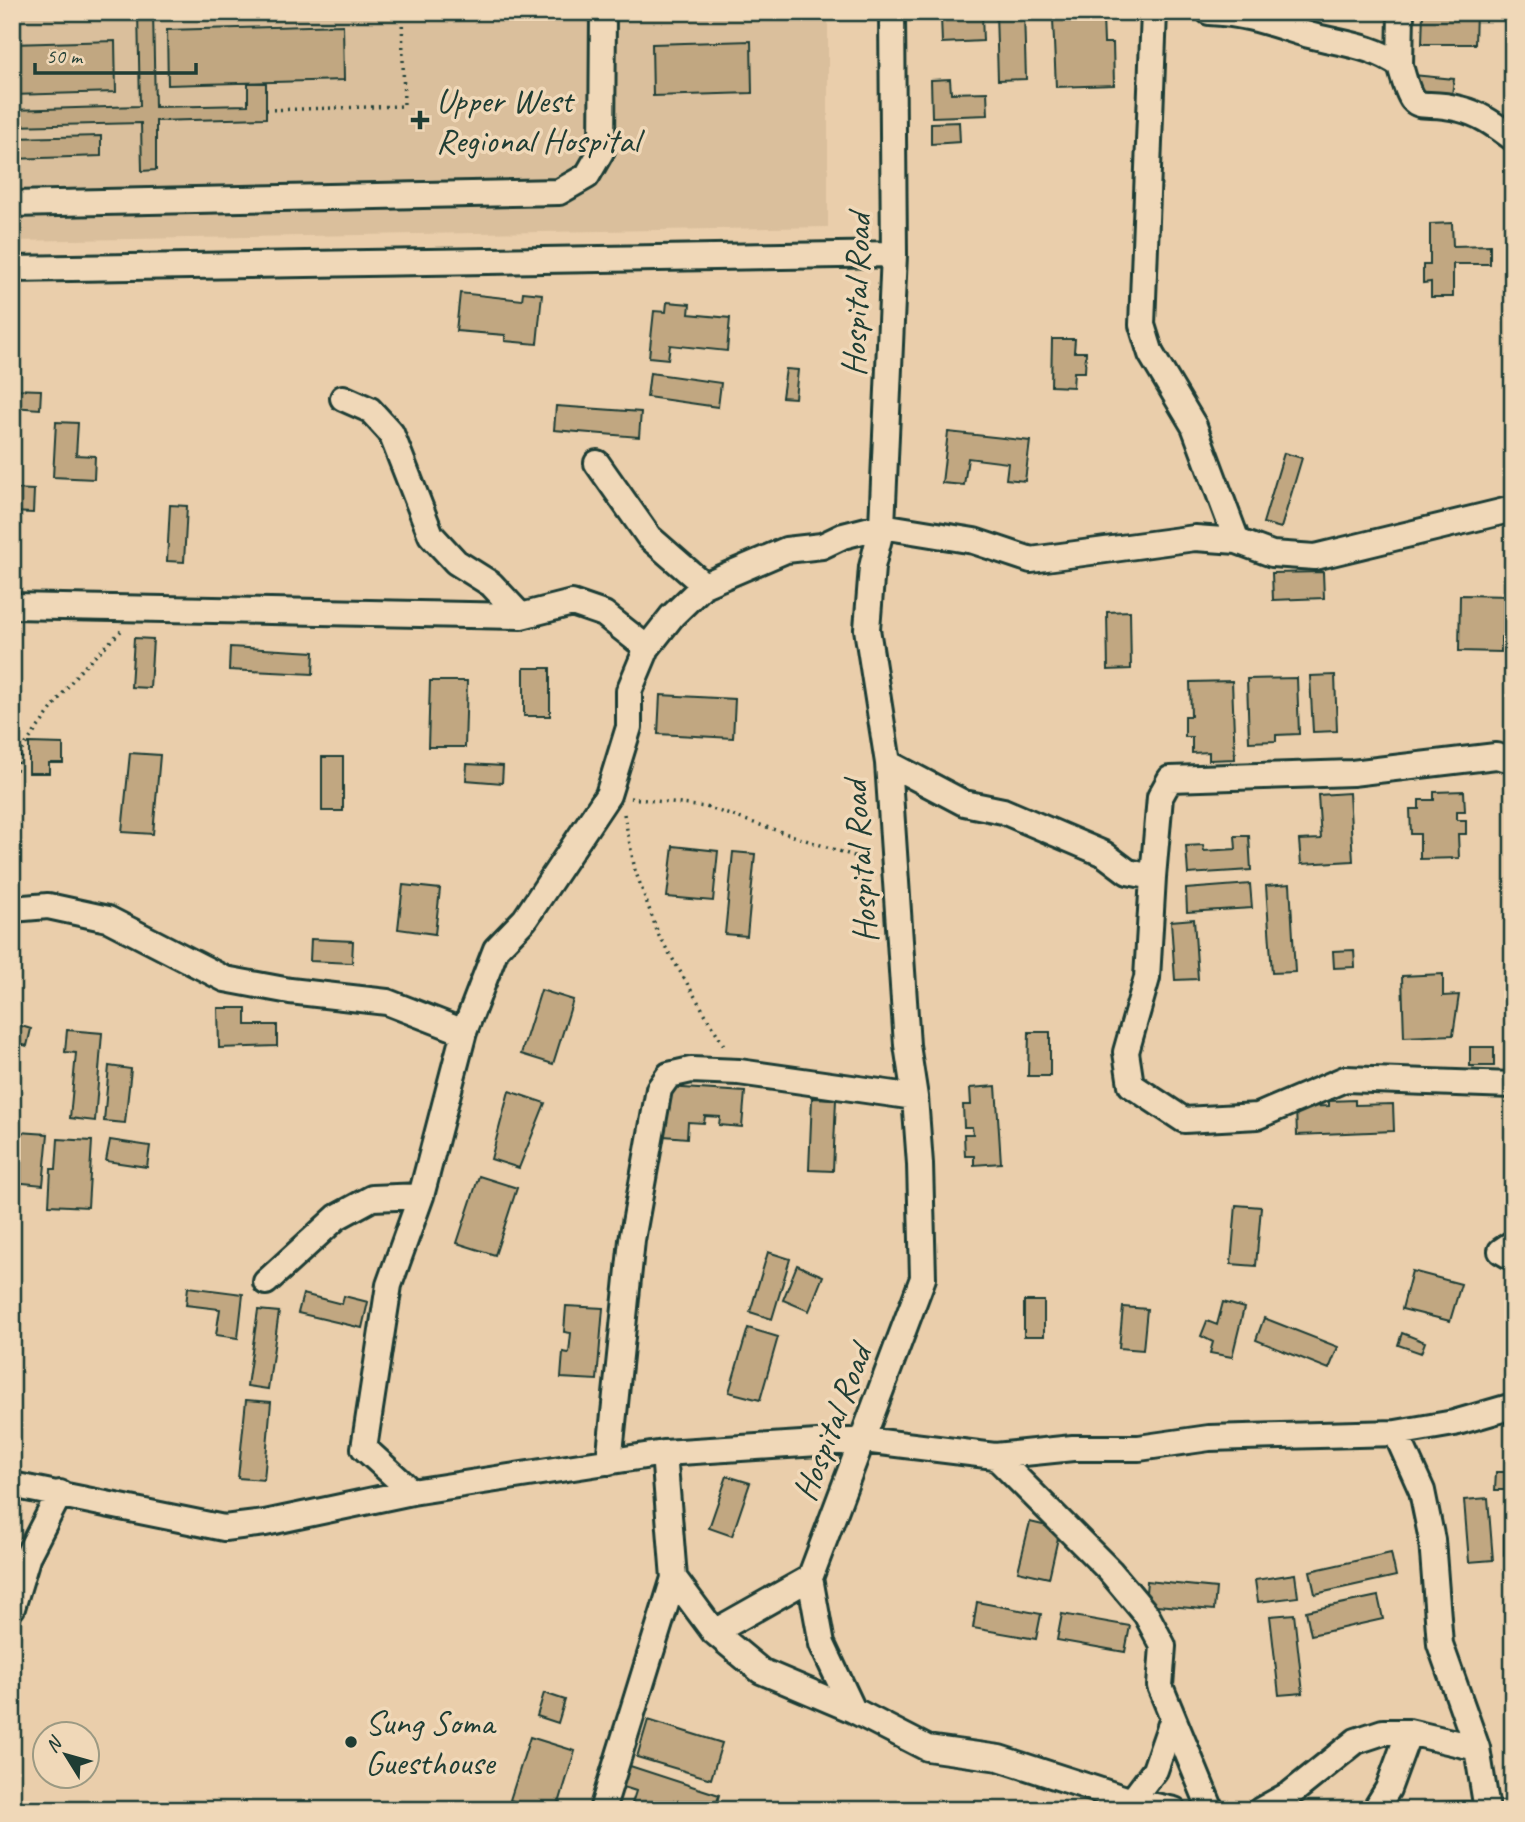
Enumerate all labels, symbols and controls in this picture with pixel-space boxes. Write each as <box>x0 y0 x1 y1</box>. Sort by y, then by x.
scale bar <box>35 32 196 76</box>
text: 50 m <box>46 43 84 69</box>
place label: Upper West Regional Hospital <box>436 78 645 163</box>
marker: Upper West Regional Hospital <box>410 110 430 130</box>
street label: Hospital Road <box>831 208 882 377</box>
street label: Hospital Road <box>832 774 888 945</box>
street label: Hospital Road <box>782 1334 884 1507</box>
place label: Sung Soma Guesthouse <box>365 1700 497 1785</box>
north arrow <box>32 1720 102 1790</box>
text: N <box>40 1731 68 1757</box>
marker: Sung Soma Guesthouse <box>343 1734 359 1750</box>

